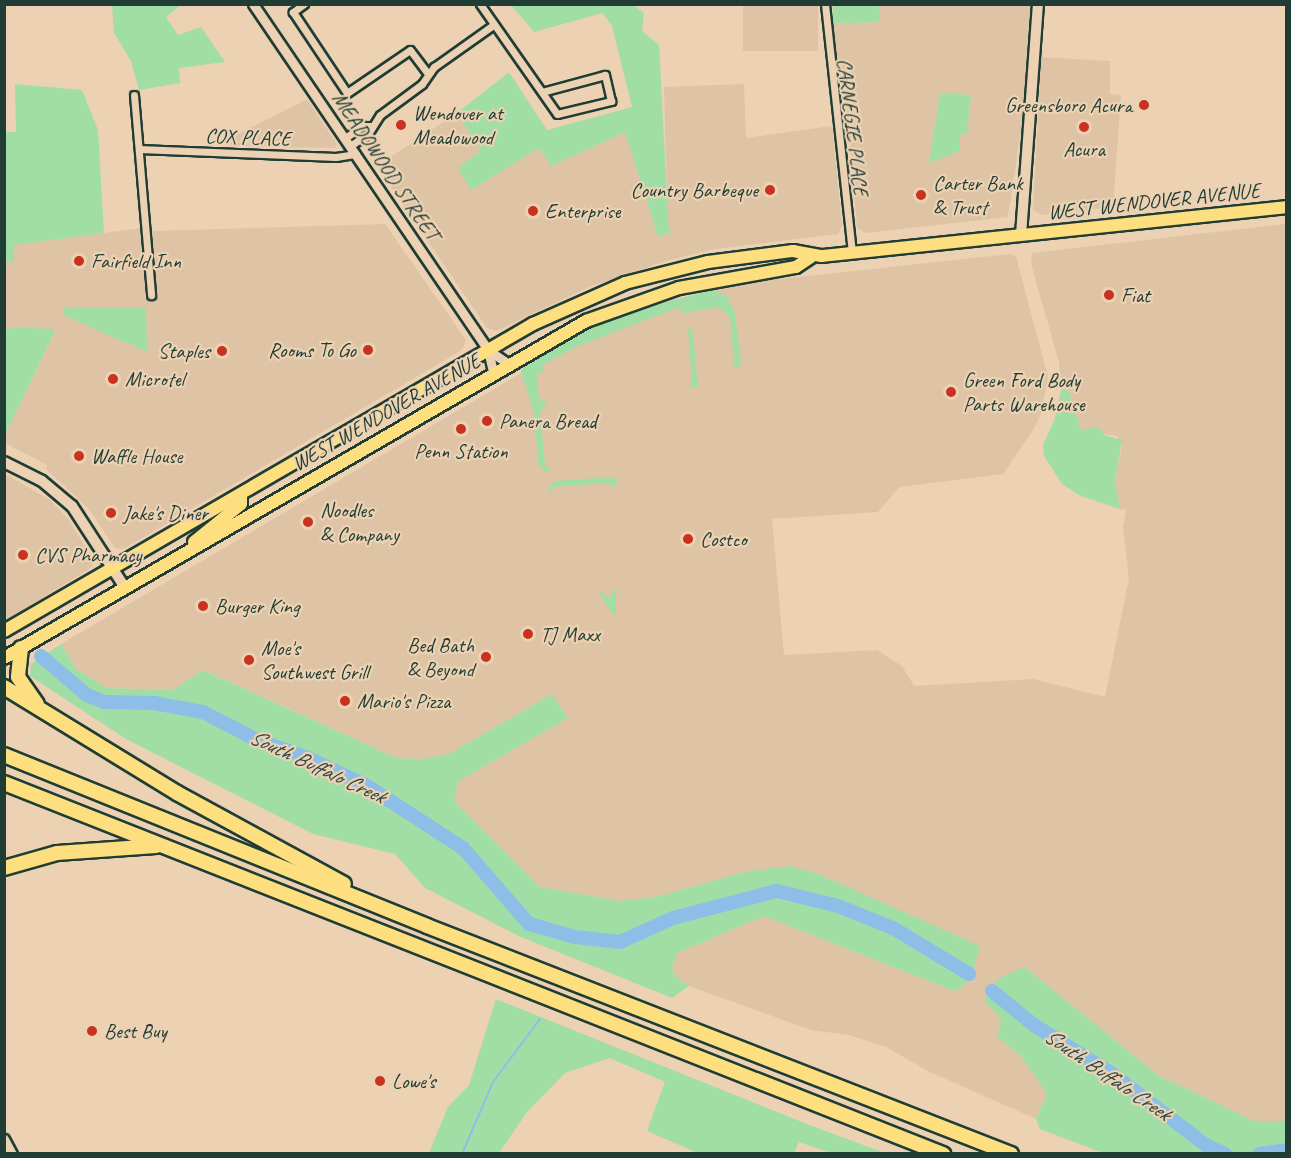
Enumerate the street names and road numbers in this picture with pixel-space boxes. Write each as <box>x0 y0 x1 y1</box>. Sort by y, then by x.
street label: CARNEGIE PLACE <box>832 57 874 197</box>
street label: MEADOWOOD STREET <box>327 87 445 245</box>
street label: COX PLACE <box>205 123 291 151</box>
street label: WEST WENDOVER AVENUE <box>1047 177 1261 225</box>
street label: WEST WENDOVER AVENUE <box>288 348 484 476</box>

